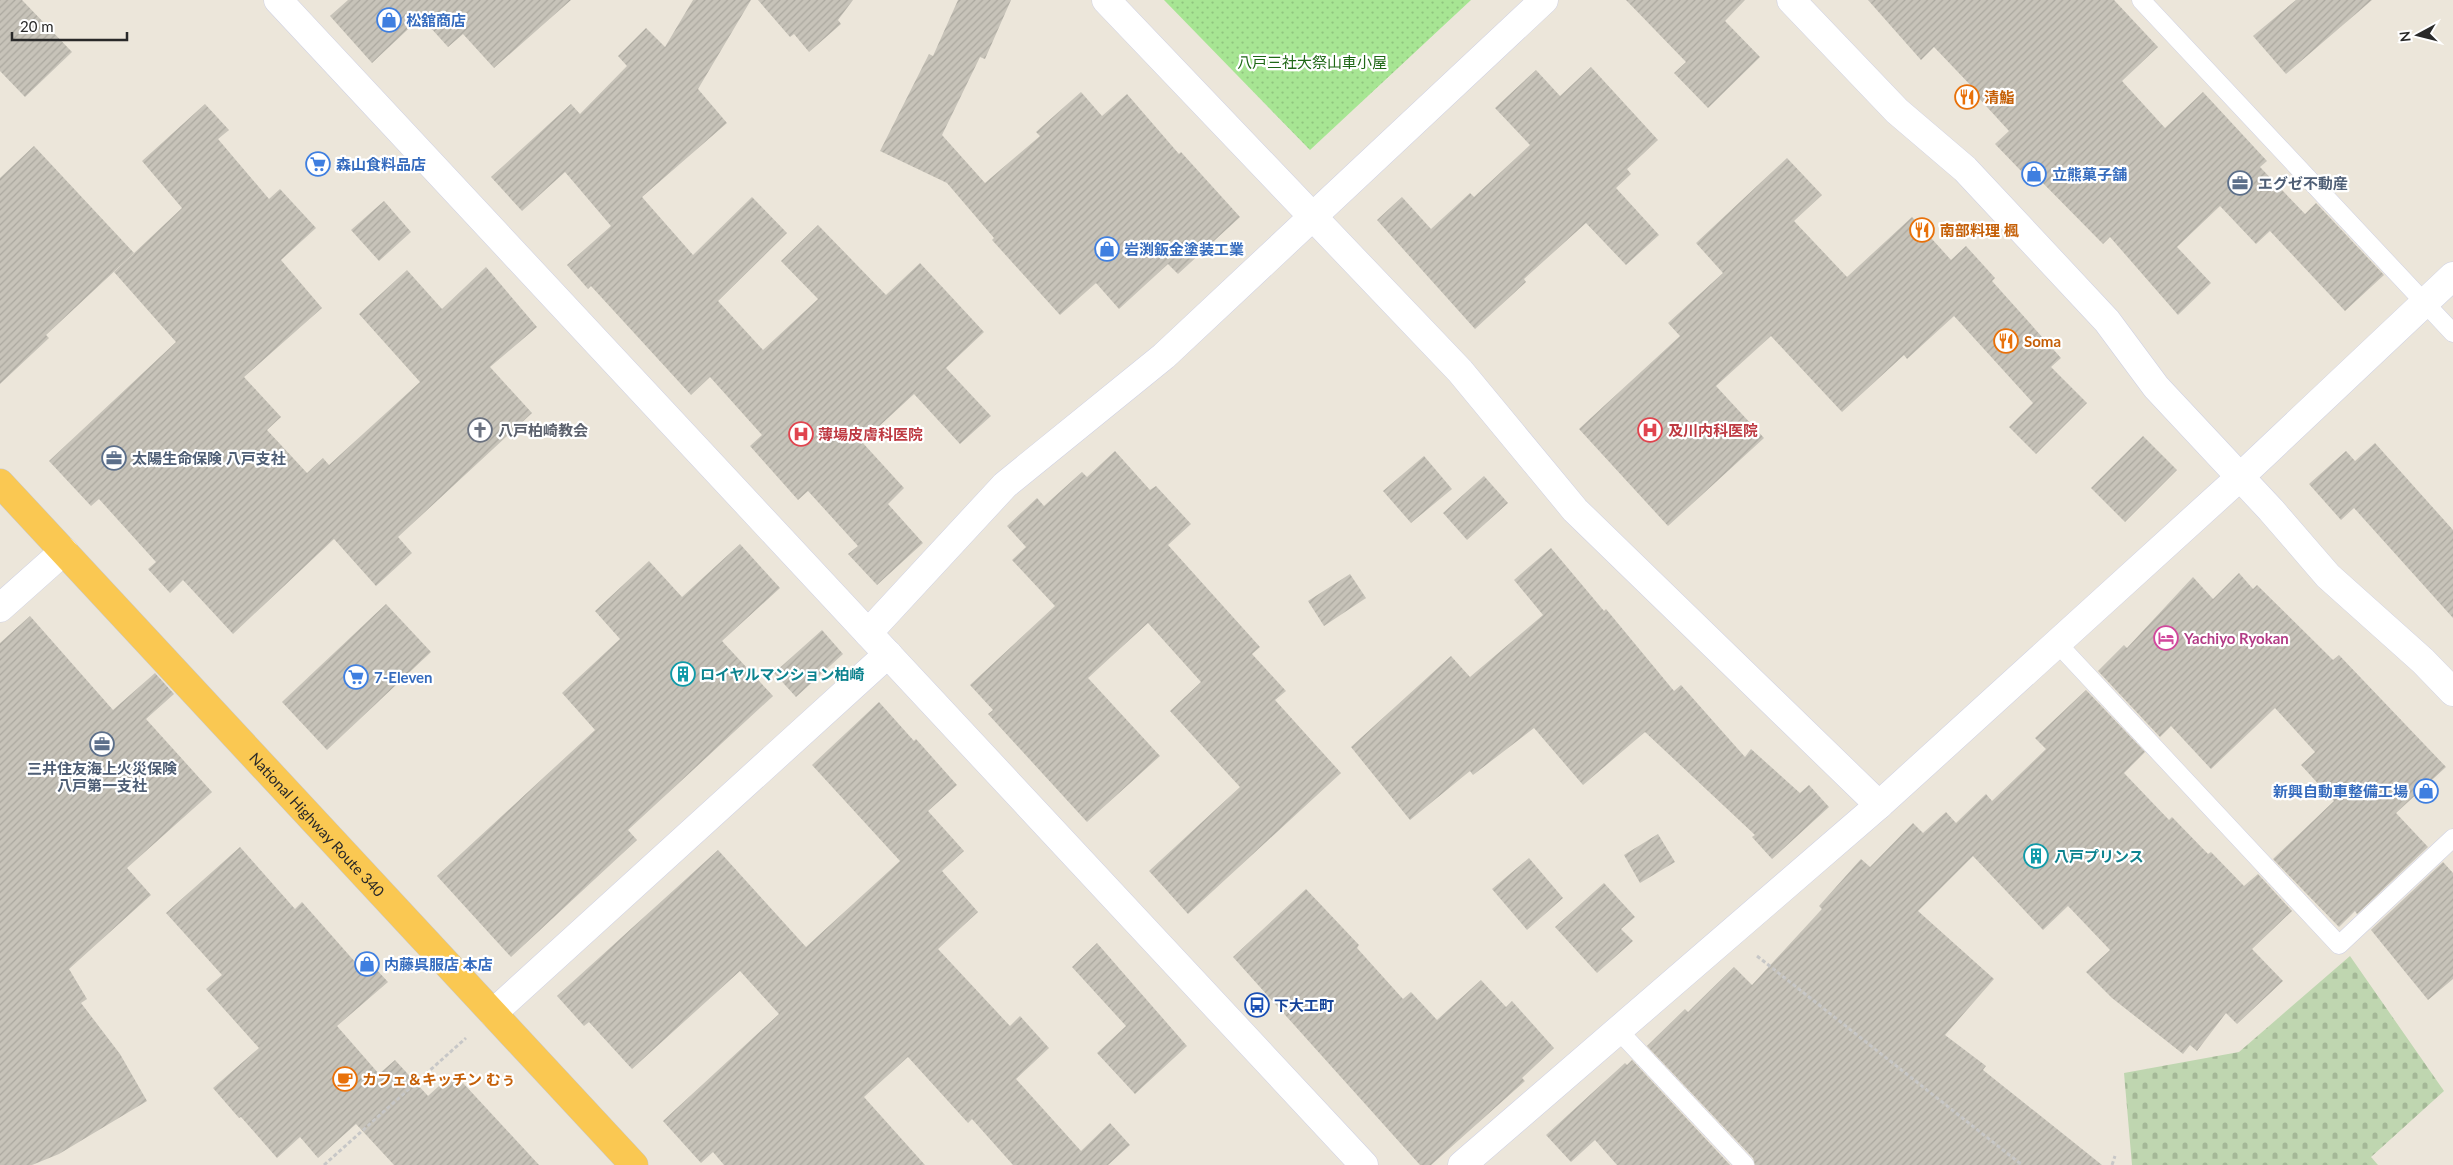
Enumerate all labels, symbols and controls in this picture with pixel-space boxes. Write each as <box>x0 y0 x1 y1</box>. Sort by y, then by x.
shop icon: 松舘商店 <box>376 7 402 33</box>
scale bar <box>12 10 128 42</box>
north arrow <box>2393 10 2443 60</box>
place label: 松舘商店 <box>406 11 466 29</box>
text: 20 m <box>20 17 54 35</box>
text: N <box>2396 30 2414 43</box>
park label: 八戸三社大祭山車小屋 <box>1237 53 1387 71</box>
restaurant icon: 清鮨 <box>1954 84 1980 110</box>
place label: 清鮨 <box>1984 88 2015 106</box>
supermarket icon: 森山食料品店 <box>305 151 331 177</box>
place label: 森山食料品店 <box>336 155 426 173</box>
shop icon: 立熊菓子舗 <box>2021 161 2047 187</box>
place label: 立熊菓子舗 <box>2052 165 2127 183</box>
office icon: エグゼ不動産 <box>2227 170 2253 196</box>
place label: エグゼ不動産 <box>2258 174 2348 192</box>
restaurant icon: 南部料理 楓 <box>1909 217 1935 243</box>
place label: 南部料理 楓 <box>1940 221 2020 239</box>
shop icon: 岩渕鈑金塗装工業 <box>1094 236 1120 262</box>
place label: 岩渕鈑金塗装工業 <box>1124 240 1244 258</box>
restaurant icon: Soma <box>1993 328 2019 354</box>
place label: Soma <box>2024 332 2061 350</box>
church icon: 八戸柏崎教会 <box>467 417 493 443</box>
hospital icon: 及川内科医院 <box>1637 417 1663 443</box>
place label: 八戸柏崎教会 <box>498 421 588 439</box>
hospital icon: 薄場皮膚科医院 <box>788 421 814 447</box>
place label: 及川内科医院 <box>1668 421 1758 439</box>
place label: 薄場皮膚科医院 <box>818 425 923 443</box>
office icon: 太陽生命保険 八戸支社 <box>101 445 127 471</box>
place label: 太陽生命保険 八戸支社 <box>132 449 286 467</box>
hotel icon: Yachiyo Ryokan <box>2153 625 2179 651</box>
place label: Yachiyo Ryokan <box>2183 629 2289 647</box>
building icon: ロイヤルマンション柏崎 <box>670 661 696 687</box>
supermarket icon: 7-Eleven <box>343 664 369 690</box>
place label: ロイヤルマンション柏崎 <box>700 665 865 683</box>
place label: 7-Eleven <box>374 668 433 686</box>
office icon: 三井住友海上火災保険 八戸第一支社 <box>89 731 115 757</box>
street label: National Highway Route 340 <box>246 749 389 900</box>
place label: 三井住友海上火災保険 八戸第一支社 <box>27 759 177 794</box>
shop icon: 新興自動車整備工場 <box>2413 778 2439 804</box>
place label: 新興自動車整備工場 <box>2273 782 2408 800</box>
building icon: 八戸プリンス <box>2023 843 2049 869</box>
place label: 八戸プリンス <box>2054 847 2144 865</box>
shop icon: 内藤呉服店 本店 <box>354 951 380 977</box>
place label: 内藤呉服店 本店 <box>384 955 493 973</box>
bus stop icon: 下大工町 <box>1244 992 1270 1018</box>
place label: 下大工町 <box>1274 996 1334 1014</box>
cafe icon: カフェ＆キッチン むぅ <box>332 1066 358 1092</box>
place label: カフェ＆キッチン むぅ <box>362 1070 516 1088</box>

